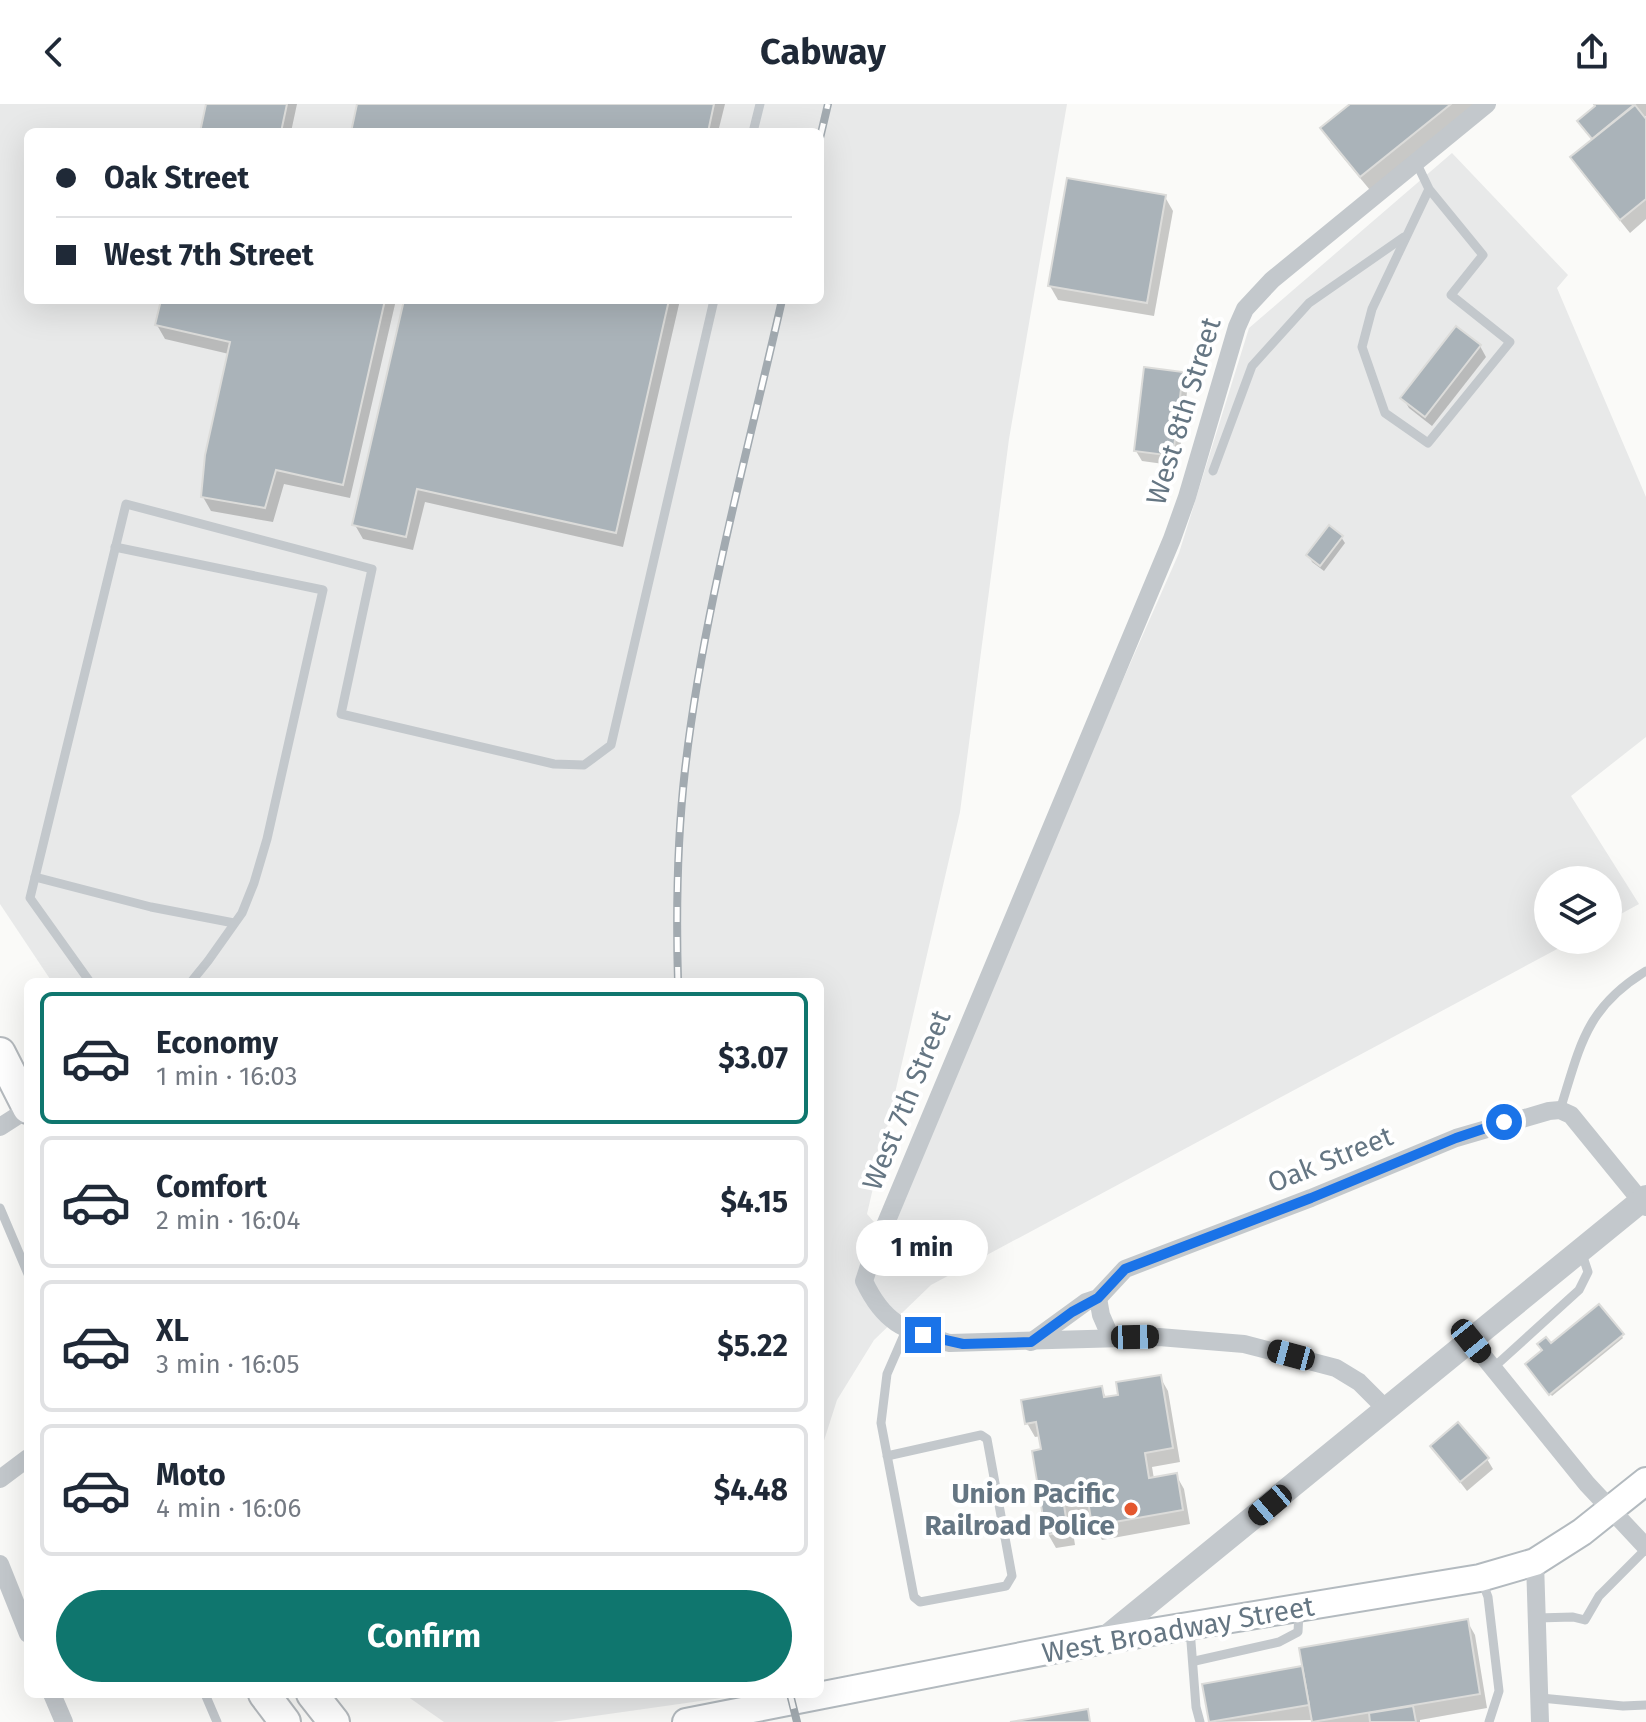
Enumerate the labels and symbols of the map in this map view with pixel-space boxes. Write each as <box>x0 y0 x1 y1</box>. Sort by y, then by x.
street label: West 8th Street <box>1139 313 1228 509</box>
street label: West 7th Street <box>855 1005 958 1195</box>
route start <box>1486 1104 1522 1140</box>
street label: Oak Street <box>1263 1119 1398 1199</box>
callout: 1 min <box>857 1219 989 1275</box>
car <box>1447 1315 1495 1367</box>
route end <box>905 1317 941 1353</box>
car <box>1111 1325 1159 1349</box>
car <box>1265 1337 1317 1373</box>
place label: Union Pacific Railroad Police <box>924 1477 1116 1542</box>
car <box>1244 1480 1296 1530</box>
marker: Union Pacific Railroad Police <box>1122 1500 1140 1518</box>
street label: West Broadway Street <box>1040 1589 1317 1670</box>

